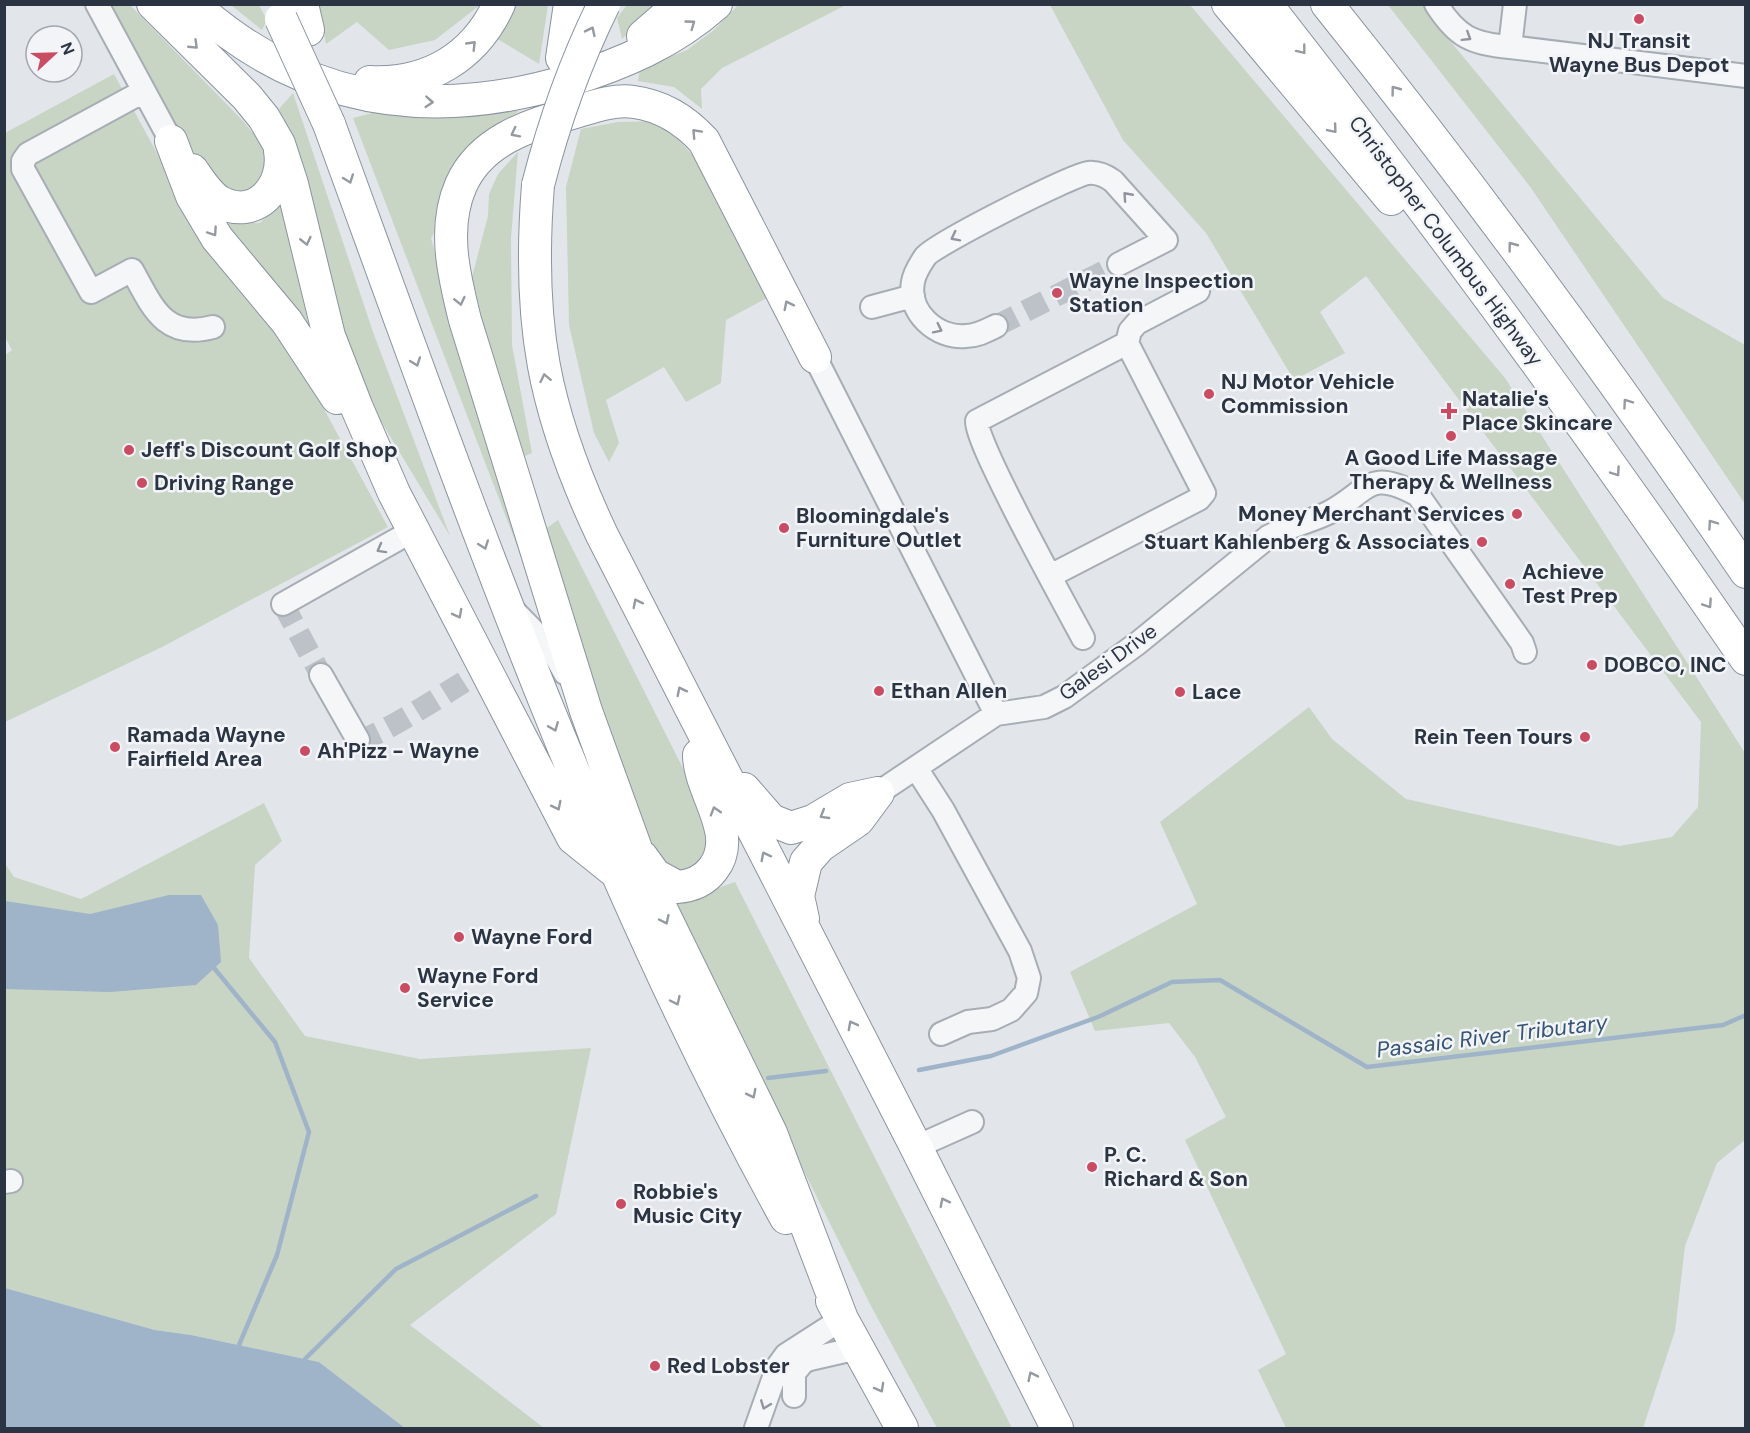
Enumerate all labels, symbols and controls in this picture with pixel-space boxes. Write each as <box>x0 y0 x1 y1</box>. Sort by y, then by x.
marker: NJ Transit Wayne Bus Depot <box>1632 12 1646 26</box>
one-way arrow <box>685 20 696 31</box>
north arrow <box>24 24 84 84</box>
one-way arrow <box>584 26 596 37</box>
place label: NJ Transit Wayne Bus Depot <box>1549 27 1729 79</box>
one-way arrow <box>1461 29 1471 41</box>
one-way arrow <box>187 38 198 49</box>
text: N <box>56 39 79 58</box>
one-way arrow <box>465 41 476 52</box>
one-way arrow <box>1294 44 1305 55</box>
one-way arrow <box>1391 86 1402 97</box>
one-way arrow <box>424 96 433 109</box>
street label: Christopher Columbus Highway <box>1343 110 1550 372</box>
one-way arrow <box>1326 123 1337 134</box>
one-way arrow <box>511 125 522 137</box>
one-way arrow <box>692 130 703 140</box>
one-way arrow <box>342 173 355 184</box>
one-way arrow <box>1123 193 1134 203</box>
one-way arrow <box>206 226 218 236</box>
one-way arrow <box>951 230 962 241</box>
one-way arrow <box>298 236 311 246</box>
one-way arrow <box>1509 241 1520 252</box>
place label: Wayne Inspection Station <box>1069 267 1254 319</box>
marker: Wayne Inspection Station <box>1050 286 1064 300</box>
one-way arrow <box>453 296 466 306</box>
one-way arrow <box>784 300 796 311</box>
one-way arrow <box>931 322 942 334</box>
one-way arrow <box>409 356 422 367</box>
place label: NJ Motor Vehicle Commission <box>1221 368 1395 420</box>
one-way arrow <box>539 373 552 383</box>
place label: Natalie's Place Skincare <box>1462 385 1613 437</box>
marker: NJ Motor Vehicle Commission <box>1202 387 1216 401</box>
one-way arrow <box>1624 399 1635 410</box>
marker: Natalie's Place Skincare <box>1440 402 1458 420</box>
marker: A Good Life Massage Therapy & Wellness <box>1444 429 1458 443</box>
place label: Jeff's Discount Golf Shop <box>141 436 398 464</box>
marker: Jeff's Discount Golf Shop <box>122 443 136 457</box>
place label: A Good Life Massage Therapy & Wellness <box>1344 444 1558 496</box>
one-way arrow <box>1609 466 1620 477</box>
place label: Driving Range <box>154 469 294 497</box>
marker: Driving Range <box>135 476 149 490</box>
place label: Money Merchant Services <box>1238 500 1505 528</box>
place label: Bloomingdale's Furniture Outlet <box>796 502 962 554</box>
marker: Money Merchant Services <box>1510 507 1524 521</box>
one-way arrow <box>1708 520 1719 531</box>
marker: Bloomingdale's Furniture Outlet <box>777 521 791 535</box>
place label: Stuart Kahlenberg & Associates <box>1144 528 1470 556</box>
marker: Stuart Kahlenberg & Associates <box>1475 535 1489 549</box>
one-way arrow <box>476 539 489 550</box>
one-way arrow <box>377 542 388 553</box>
place label: Achieve Test Prep <box>1522 558 1618 610</box>
marker: Achieve Test Prep <box>1503 577 1517 591</box>
one-way arrow <box>1701 597 1712 608</box>
one-way arrow <box>632 598 644 609</box>
one-way arrow <box>451 608 462 619</box>
street label: Galesi Drive <box>1053 617 1163 707</box>
place label: DOBCO, INC <box>1604 651 1726 679</box>
marker: DOBCO, INC <box>1585 658 1599 672</box>
place label: Ethan Allen <box>891 677 1007 705</box>
place label: Lace <box>1192 678 1241 706</box>
marker: Ethan Allen <box>872 684 886 698</box>
marker: Lace <box>1173 685 1187 699</box>
one-way arrow <box>677 686 688 697</box>
place label: Ramada Wayne Fairfield Area <box>127 721 286 773</box>
one-way arrow <box>547 721 559 732</box>
place label: Rein Teen Tours <box>1414 723 1573 751</box>
marker: Rein Teen Tours <box>1578 730 1592 744</box>
place label: Ah'Pizz - Wayne <box>317 737 480 765</box>
marker: Ramada Wayne Fairfield Area <box>108 740 122 754</box>
marker: Ah'Pizz - Wayne <box>298 744 312 758</box>
one-way arrow <box>550 800 561 811</box>
one-way arrow <box>710 806 722 816</box>
one-way arrow <box>820 807 830 819</box>
one-way arrow <box>761 851 773 862</box>
one-way arrow <box>657 914 669 925</box>
place label: Wayne Ford <box>471 923 592 951</box>
marker: Wayne Ford <box>452 930 466 944</box>
place label: Wayne Ford Service <box>417 962 538 1014</box>
marker: Wayne Ford Service <box>398 981 412 995</box>
one-way arrow <box>669 995 681 1006</box>
water label: Passaic River Tributary <box>1375 1007 1610 1065</box>
one-way arrow <box>848 1021 859 1032</box>
one-way arrow <box>745 1088 756 1099</box>
place label: P. C. Richard & Son <box>1104 1141 1248 1193</box>
marker: P. C. Richard & Son <box>1085 1160 1099 1174</box>
place label: Robbie's Music City <box>633 1178 742 1230</box>
marker: Robbie's Music City <box>614 1197 628 1211</box>
one-way arrow <box>940 1197 951 1208</box>
place label: Red Lobster <box>667 1352 790 1380</box>
marker: Red Lobster <box>648 1359 662 1373</box>
one-way arrow <box>1027 1371 1039 1382</box>
one-way arrow <box>873 1382 884 1392</box>
one-way arrow <box>760 1399 772 1410</box>

